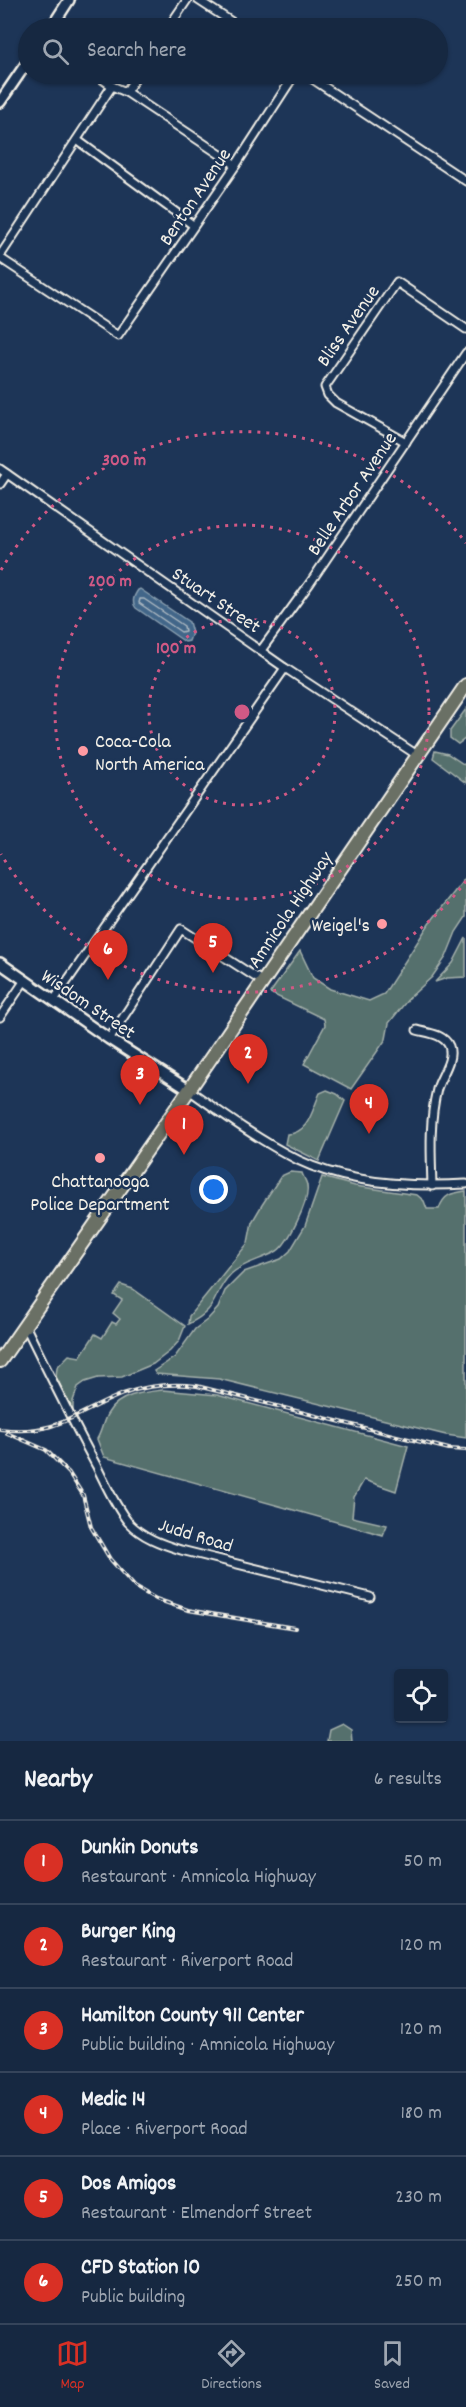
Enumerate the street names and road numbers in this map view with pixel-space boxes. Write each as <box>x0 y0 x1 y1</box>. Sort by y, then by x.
street label: Benton Avenue <box>153 143 240 252</box>
street label: Bliss Avenue <box>311 280 388 373</box>
street label: Belle Arbor Avenue <box>302 427 405 562</box>
street label: Stuart Street <box>165 561 266 642</box>
street label: Amnicola Highway <box>242 846 341 975</box>
street label: Wisdom Street <box>34 963 140 1048</box>
street label: Judd Road <box>154 1512 236 1561</box>

